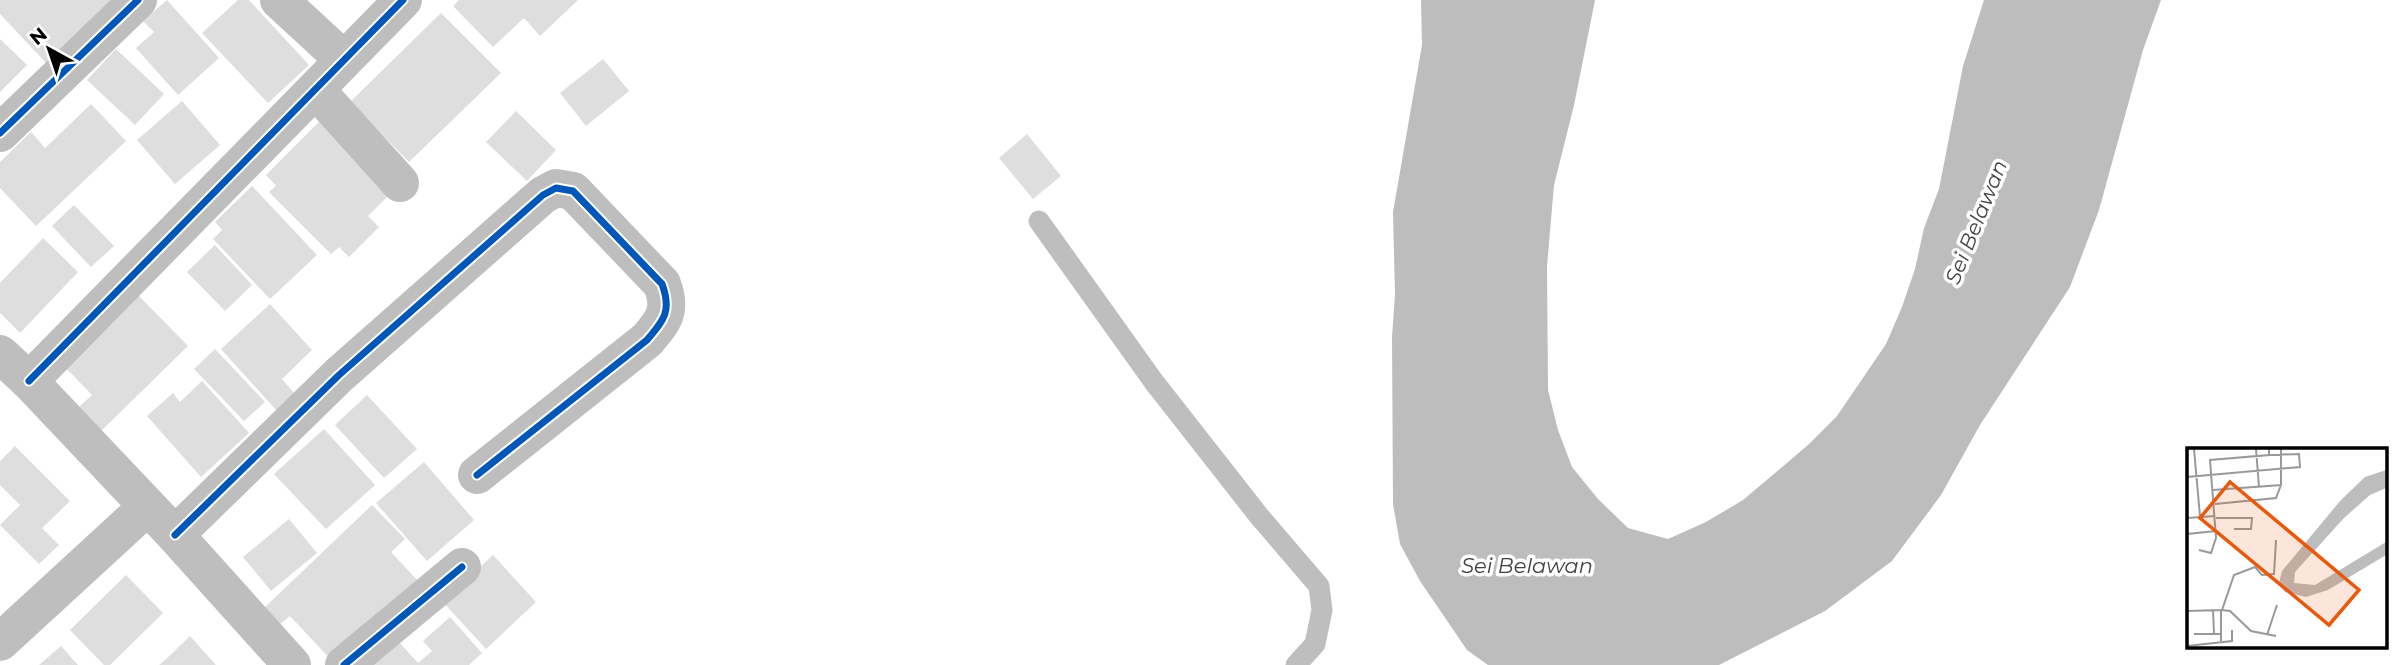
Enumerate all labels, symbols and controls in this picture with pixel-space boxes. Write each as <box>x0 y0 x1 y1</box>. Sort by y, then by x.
north arrow <box>14 14 84 84</box>
text: N <box>25 23 52 50</box>
water label: Sei Belawan <box>1940 156 2012 288</box>
inset map <box>2187 448 2386 648</box>
water label: Sei Belawan <box>1461 553 1593 578</box>

